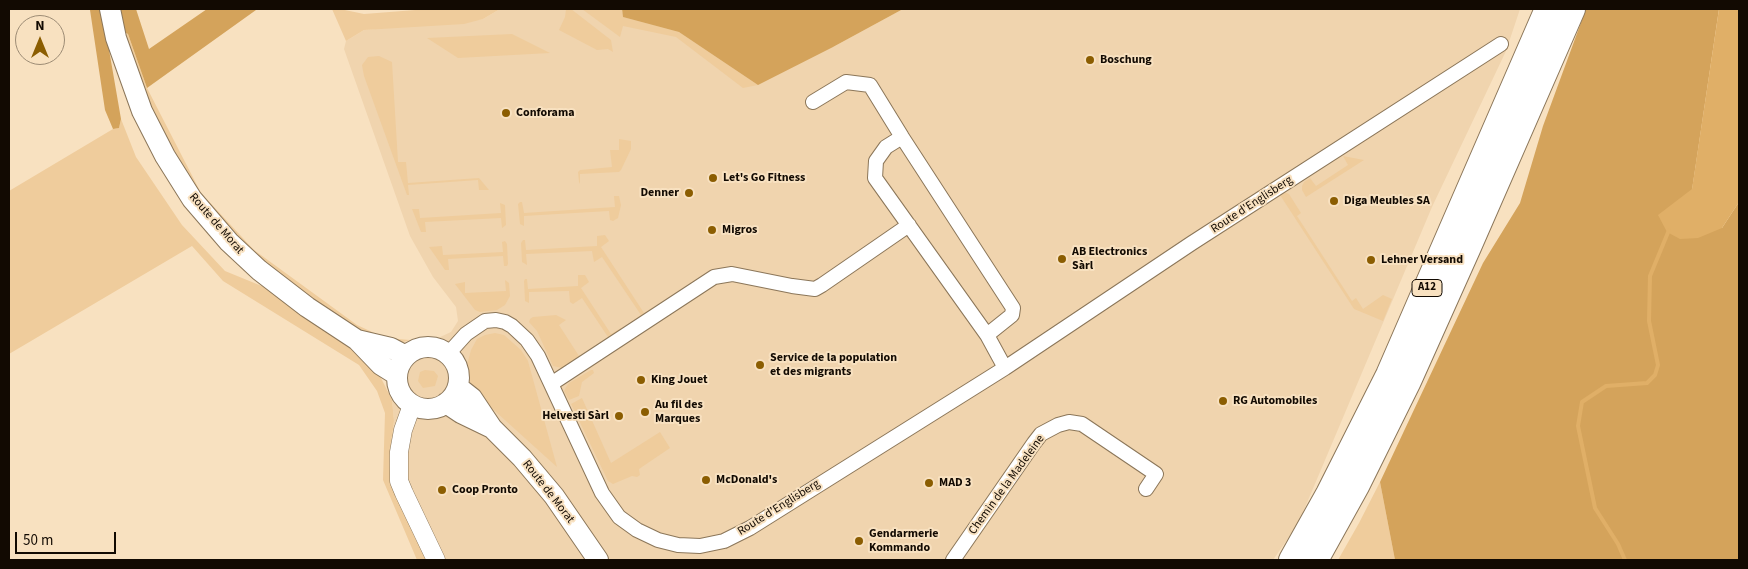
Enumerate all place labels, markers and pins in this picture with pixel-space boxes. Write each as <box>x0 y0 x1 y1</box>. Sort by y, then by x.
place label: Boschung <box>1100 53 1152 67</box>
marker: Boschung <box>1084 54 1096 66</box>
place label: Conforama <box>516 106 575 120</box>
marker: Conforama <box>500 107 512 119</box>
place label: Let's Go Fitness <box>723 171 805 185</box>
marker: Let's Go Fitness <box>707 172 719 184</box>
place label: Denner <box>640 186 679 200</box>
marker: Denner <box>683 187 695 199</box>
place label: Diga Meubles SA <box>1344 194 1430 208</box>
marker: Diga Meubles SA <box>1328 195 1340 207</box>
place label: Migros <box>722 223 757 237</box>
marker: Migros <box>706 224 718 236</box>
place label: AB Electronics Sàrl <box>1072 245 1147 273</box>
marker: AB Electronics Sàrl <box>1056 253 1068 265</box>
place label: Lehner Versand <box>1381 253 1463 267</box>
marker: Lehner Versand <box>1365 254 1377 266</box>
place label: Service de la population et des migrants <box>770 351 897 379</box>
marker: Service de la population et des migrants <box>754 359 766 371</box>
place label: King Jouet <box>651 373 708 387</box>
marker: King Jouet <box>635 374 647 386</box>
place label: RG Automobiles <box>1233 394 1317 408</box>
marker: RG Automobiles <box>1217 395 1229 407</box>
place label: Au fil des Marques <box>655 398 703 426</box>
marker: Au fil des Marques <box>639 406 651 418</box>
place label: Helvesti Sàrl <box>542 409 609 423</box>
marker: Helvesti Sàrl <box>613 410 625 422</box>
place label: McDonald's <box>716 473 777 487</box>
marker: McDonald's <box>700 474 712 486</box>
place label: MAD 3 <box>939 476 971 490</box>
marker: MAD 3 <box>923 477 935 489</box>
place label: Coop Pronto <box>452 483 518 497</box>
marker: Coop Pronto <box>436 484 448 496</box>
place label: Gendarmerie Kommando <box>869 527 939 555</box>
marker: Gendarmerie Kommando <box>853 535 865 547</box>

